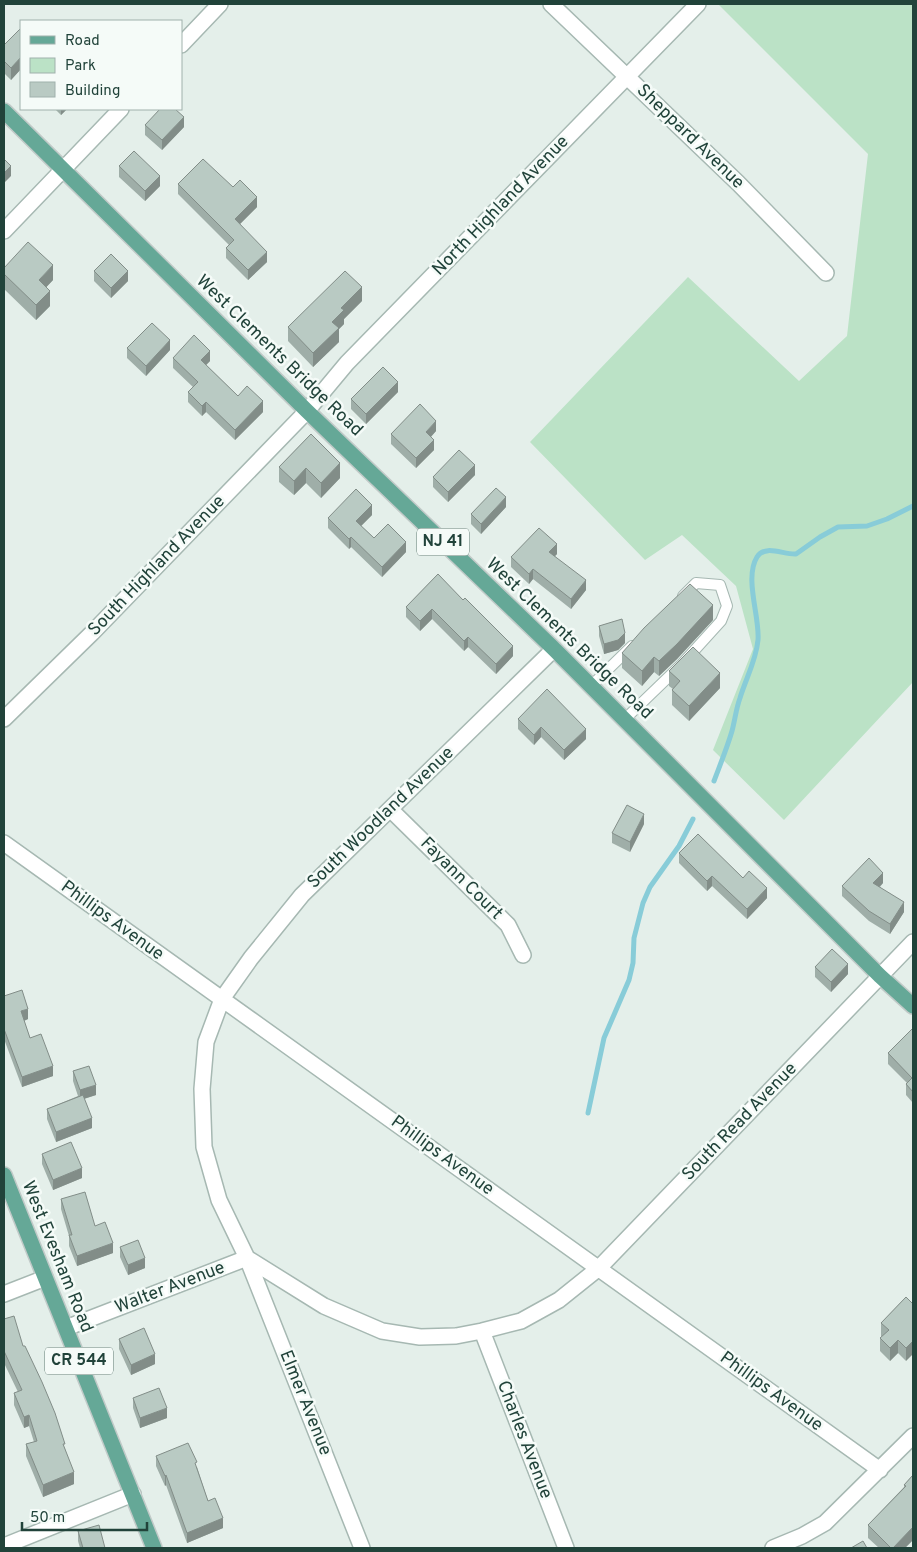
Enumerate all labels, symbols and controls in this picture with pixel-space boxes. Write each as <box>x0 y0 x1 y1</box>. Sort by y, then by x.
legend <box>20 20 182 110</box>
text: Road <box>65 32 100 51</box>
text: Park <box>65 57 96 76</box>
street label: Sheppard Avenue <box>631 80 749 194</box>
text: Building <box>65 82 120 101</box>
street label: North Highland Avenue <box>428 131 574 281</box>
street label: West Clements Bridge Road <box>191 270 367 442</box>
street label: South Highland Avenue <box>84 491 230 641</box>
road number: NJ 41 <box>417 528 469 556</box>
street label: West Clements Bridge Road <box>481 553 657 725</box>
street label: South Woodland Avenue <box>303 742 459 894</box>
street label: Fayann Court <box>415 833 507 925</box>
street label: Phillips Avenue <box>56 876 168 966</box>
street label: South Read Avenue <box>678 1058 802 1186</box>
street label: Phillips Avenue <box>386 1111 498 1201</box>
street label: West Evesham Road <box>16 1178 98 1336</box>
street label: Walter Avenue <box>112 1256 228 1320</box>
street label: Elmer Avenue <box>273 1347 337 1459</box>
street label: Phillips Avenue <box>715 1347 827 1437</box>
road number: CR 544 <box>45 1348 113 1374</box>
street label: Charles Avenue <box>491 1378 557 1502</box>
scale bar <box>22 1500 148 1532</box>
text: 50 m <box>30 1509 65 1528</box>

